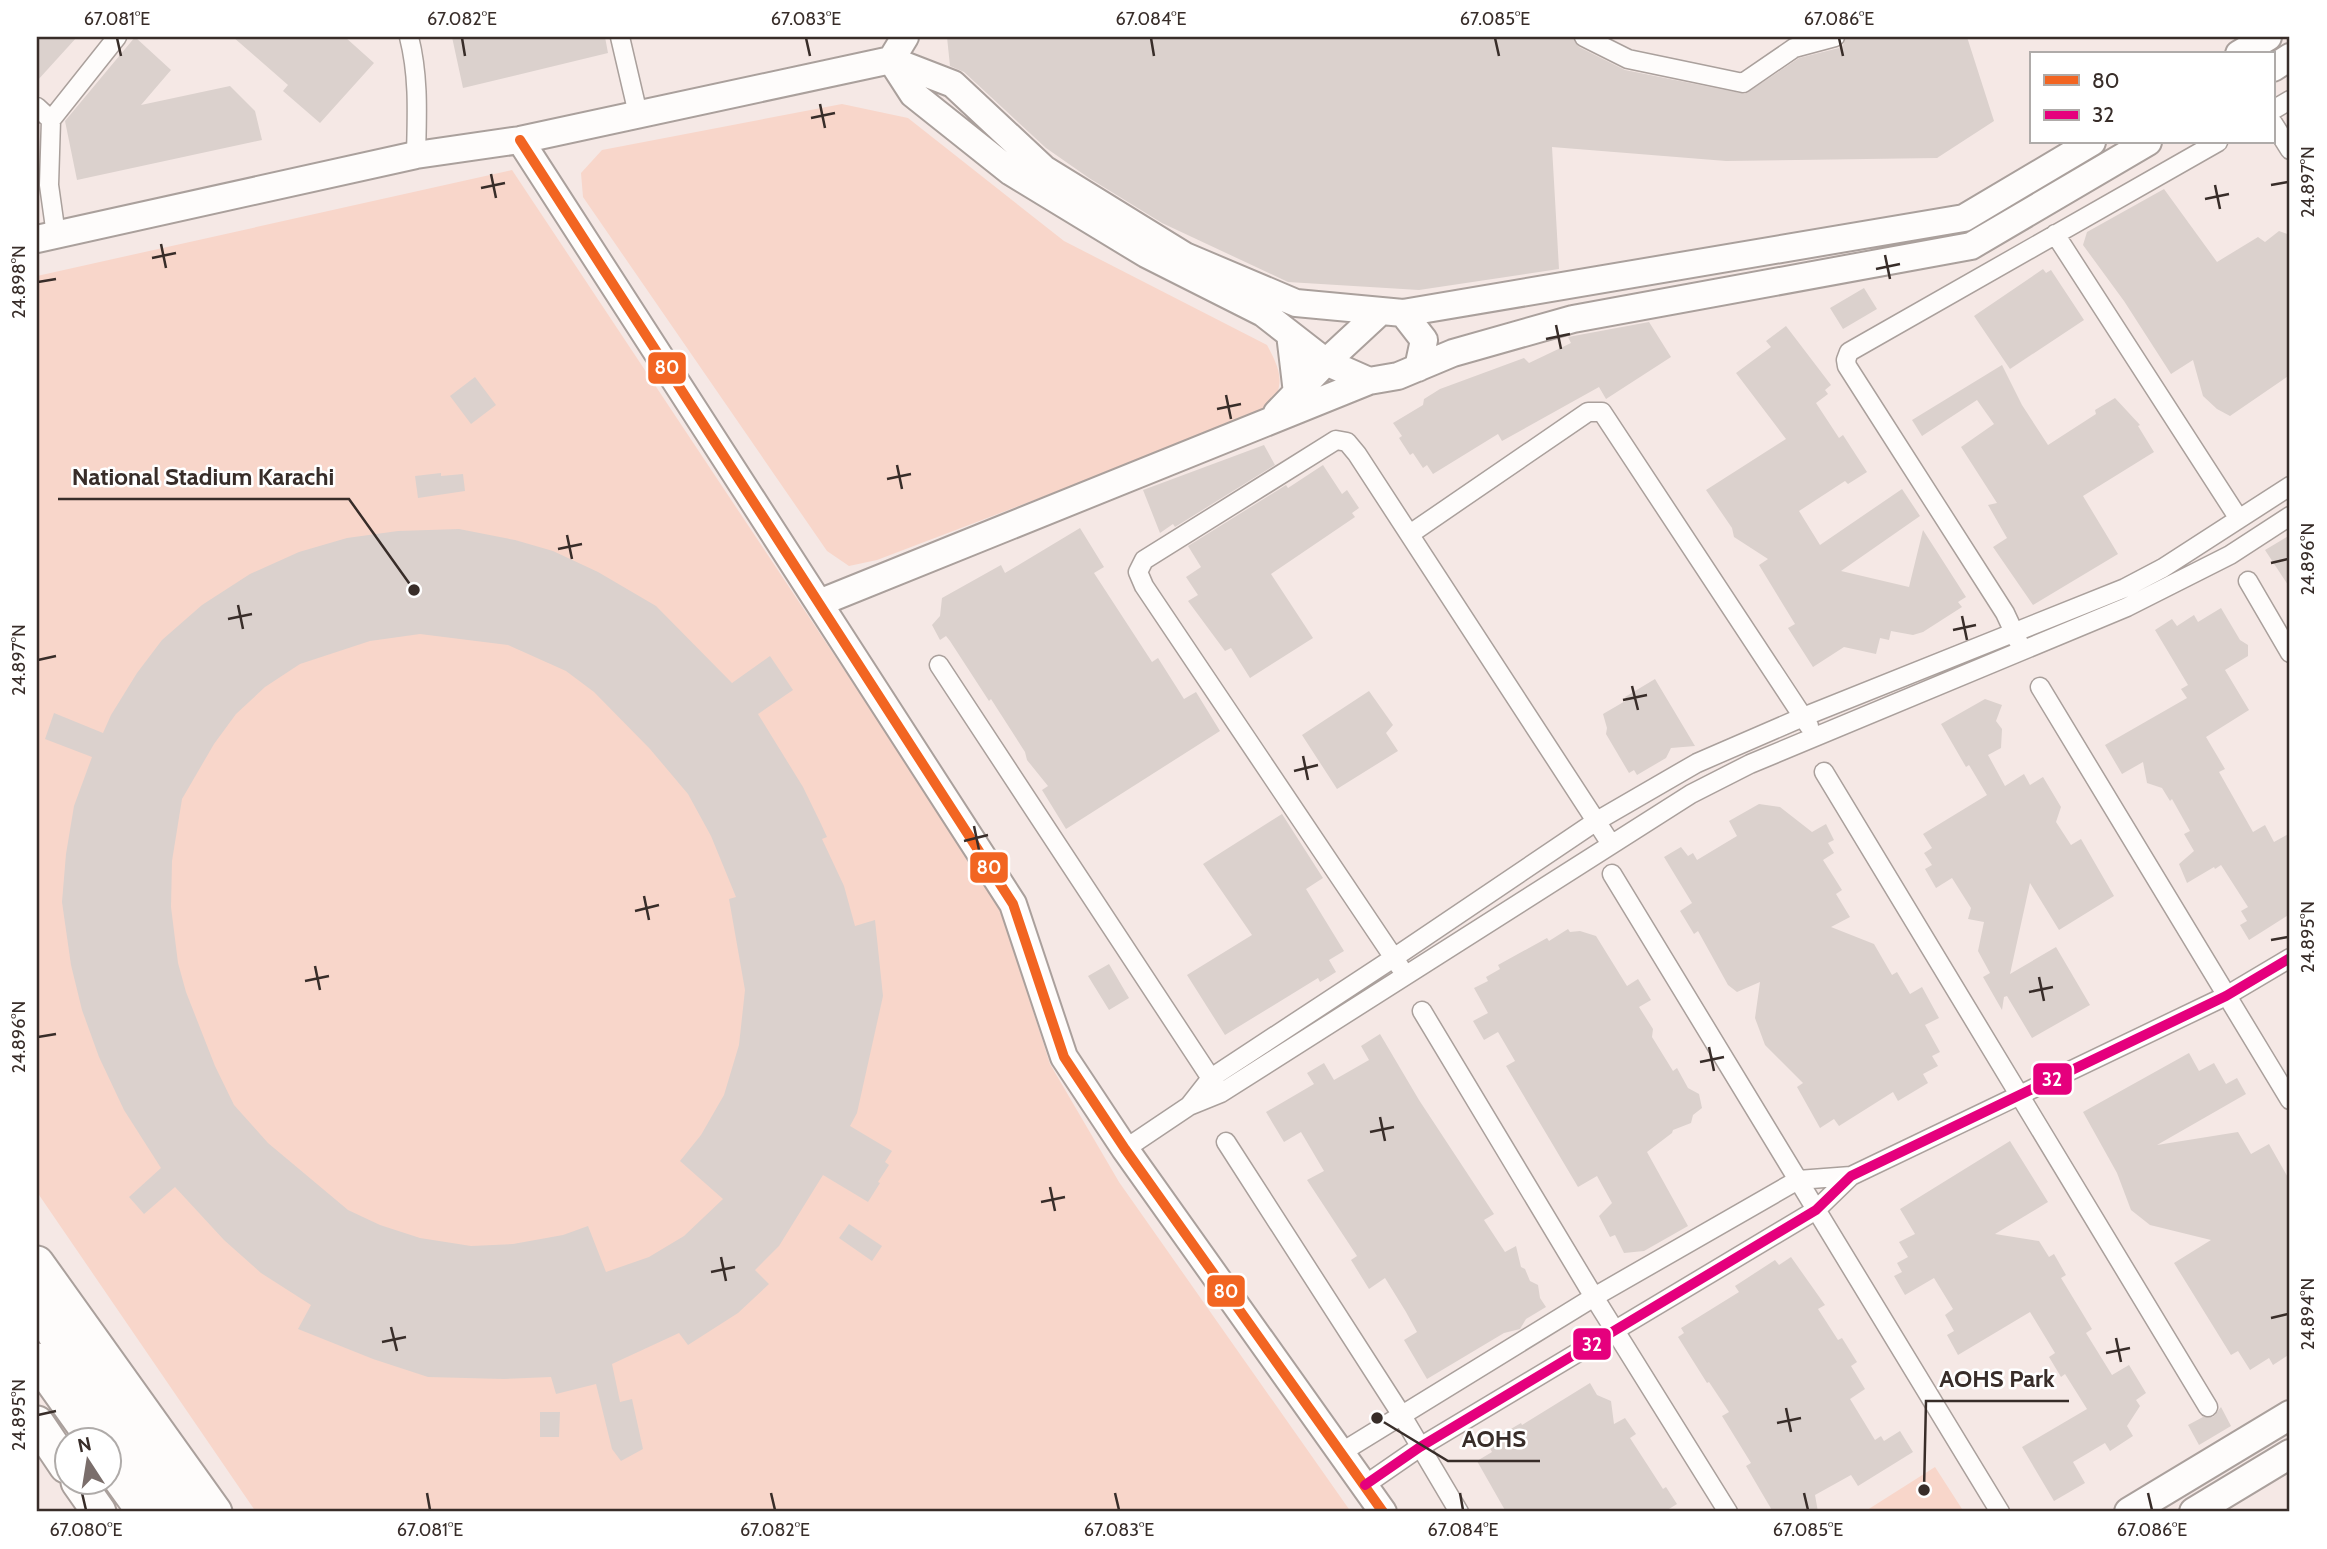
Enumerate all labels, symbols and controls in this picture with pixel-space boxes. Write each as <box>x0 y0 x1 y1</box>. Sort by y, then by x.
text: 67.081°E <box>84 8 150 30</box>
text: 67.082°E <box>427 8 497 30</box>
text: 67.083°E <box>771 8 841 30</box>
text: 67.084°E <box>1116 8 1186 30</box>
text: 67.085°E <box>1460 8 1530 30</box>
text: 67.086°E <box>1804 8 1874 30</box>
legend <box>2030 52 2274 144</box>
text: 80 <box>2092 68 2119 93</box>
text: 32 <box>2092 102 2114 127</box>
text: 24.897°N <box>2297 146 2319 218</box>
text: 24.898°N <box>8 245 30 319</box>
line badge: 80 <box>647 351 687 385</box>
text: 80 <box>655 356 679 379</box>
callout: National Stadium Karachi <box>58 454 349 499</box>
text: National Stadium Karachi <box>72 462 334 491</box>
text: 24.896°N <box>2297 523 2319 595</box>
text: 24.897°N <box>8 624 30 696</box>
line badge: 80 <box>969 851 1009 884</box>
text: 80 <box>977 856 1001 879</box>
text: 24.895°N <box>2297 901 2319 973</box>
text: 24.896°N <box>8 1001 30 1073</box>
line badge: 32 <box>2032 1062 2073 1096</box>
text: 32 <box>2042 1068 2062 1091</box>
line badge: 80 <box>1206 1274 1246 1308</box>
text: 24.894°N <box>2297 1278 2319 1350</box>
text: 80 <box>1214 1280 1238 1303</box>
line badge: 32 <box>1572 1327 1612 1361</box>
text: 32 <box>1582 1333 1602 1356</box>
callout: AOHS Park <box>1926 1356 2069 1401</box>
text: AOHS Park <box>1939 1364 2055 1393</box>
text: 24.895°N <box>8 1379 30 1451</box>
callout: AOHS <box>1448 1416 1540 1461</box>
text: AOHS <box>1462 1424 1526 1453</box>
north arrow <box>52 1426 122 1496</box>
text: N <box>76 1432 94 1458</box>
text: 67.080°E <box>49 1519 123 1541</box>
text: 67.081°E <box>397 1519 463 1541</box>
text: 67.082°E <box>740 1519 810 1541</box>
text: 67.083°E <box>1084 1519 1154 1541</box>
text: 67.084°E <box>1428 1519 1498 1541</box>
text: 67.085°E <box>1773 1519 1843 1541</box>
text: 67.086°E <box>2117 1519 2187 1541</box>

